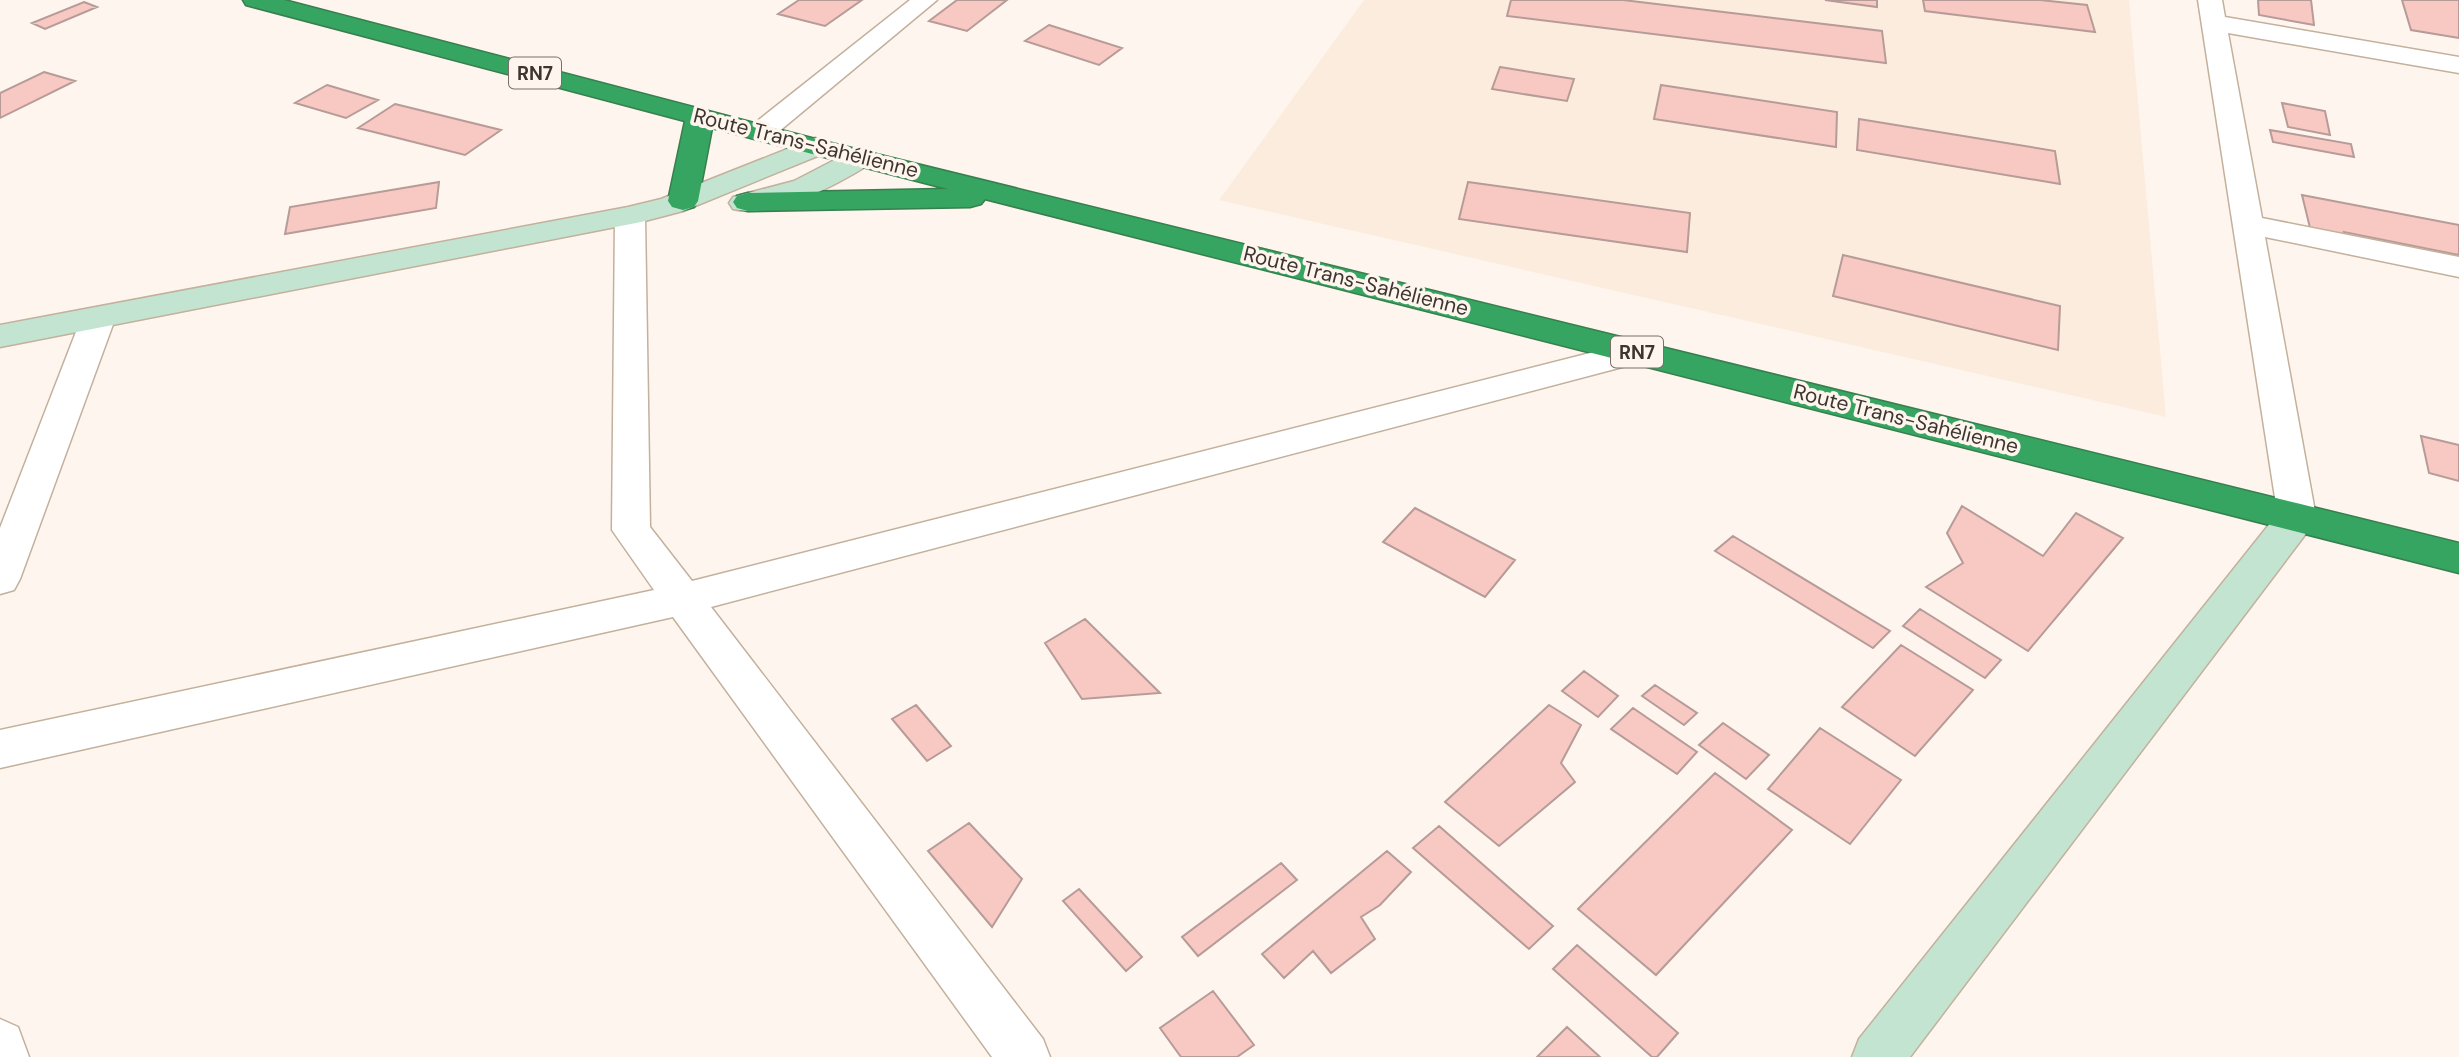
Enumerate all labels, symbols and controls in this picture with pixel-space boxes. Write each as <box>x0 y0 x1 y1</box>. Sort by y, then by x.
road number: RN7 <box>509 58 561 88</box>
street label: Route Trans-Sahélienne <box>691 101 921 185</box>
street label: Route Trans-Sahélienne <box>1241 239 1471 323</box>
road number: RN7 <box>1611 336 1663 368</box>
street label: Route Trans-Sahélienne <box>1791 377 2021 461</box>

